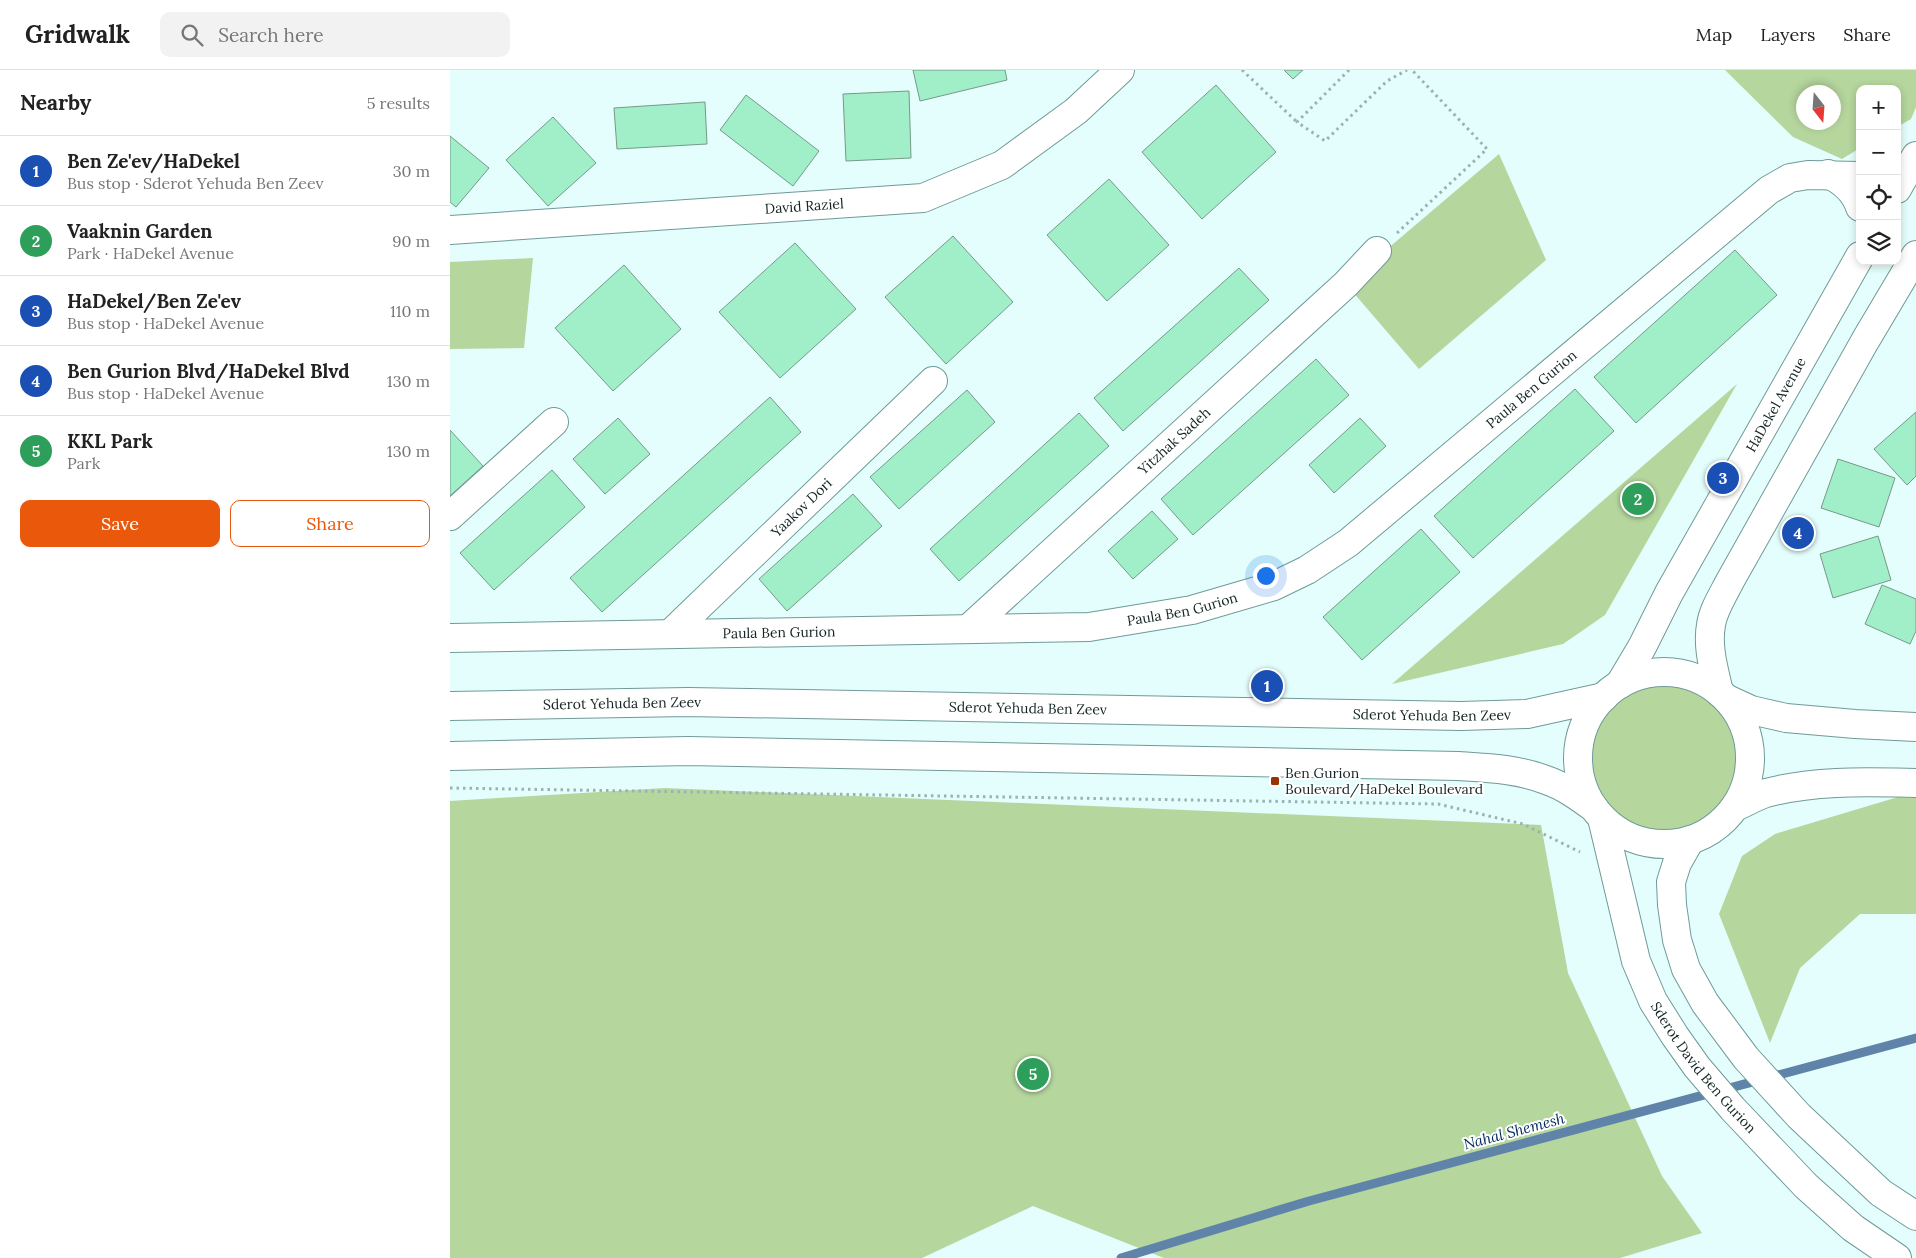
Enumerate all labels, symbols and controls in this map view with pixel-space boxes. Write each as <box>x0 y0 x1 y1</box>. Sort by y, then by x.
search box <box>160 12 510 57</box>
text: Gridwalk <box>25 19 130 50</box>
icon: search <box>178 21 206 49</box>
text: Search here <box>218 23 324 47</box>
text: Map <box>1696 23 1732 46</box>
text: Layers <box>1760 23 1815 46</box>
text: Share <box>1843 23 1891 46</box>
north arrow <box>1796 85 1841 130</box>
map controls <box>1856 85 1901 265</box>
button: + <box>1856 85 1901 130</box>
text: Nearby <box>20 89 91 116</box>
text: 5 results <box>367 93 430 113</box>
button: − <box>1856 130 1901 175</box>
text: Ben Ze'ev/HaDekel <box>67 149 240 173</box>
text: 1 <box>33 161 39 181</box>
text: 30 m <box>393 161 430 181</box>
text: Bus stop · Sderot Yehuda Ben Zeev <box>67 173 324 193</box>
button: locate <box>1856 175 1901 220</box>
street label: David Raziel <box>764 194 844 218</box>
text: Vaaknin Garden <box>67 219 212 243</box>
button: layers <box>1856 220 1901 265</box>
text: 2 <box>32 231 40 251</box>
text: 90 m <box>392 231 430 251</box>
text: Park · HaDekel Avenue <box>67 243 234 263</box>
text: HaDekel/Ben Ze'ev <box>67 289 241 313</box>
text: 3 <box>32 301 40 321</box>
text: 110 m <box>390 301 430 321</box>
text: Bus stop · HaDekel Avenue <box>67 313 264 333</box>
street label: Paula Ben Gurion <box>1482 346 1581 432</box>
street label: HaDekel Avenue <box>1742 354 1810 455</box>
text: Ben Gurion Blvd/HaDekel Blvd <box>67 359 350 383</box>
text: 4 <box>32 371 40 391</box>
text: 130 m <box>387 371 430 391</box>
text: Bus stop · HaDekel Avenue <box>67 383 264 403</box>
street label: Yitzhak Sadeh <box>1133 403 1214 479</box>
text: KKL Park <box>67 429 153 453</box>
text: 5 <box>32 441 40 461</box>
text: 130 m <box>387 441 430 461</box>
text: Park <box>67 453 100 473</box>
pin: 3 <box>1707 459 1739 497</box>
street label: Yaakov Dori <box>767 474 836 542</box>
pin: 2 <box>1622 480 1654 518</box>
button: Save <box>20 500 220 547</box>
button: Share <box>230 500 430 547</box>
pin: 4 <box>1782 514 1814 552</box>
your location <box>1253 563 1279 589</box>
street label: Paula Ben Gurion <box>1126 588 1240 630</box>
street label: Paula Ben Gurion <box>722 622 836 642</box>
pin: 1 <box>1251 667 1283 705</box>
street label: Sderot Yehuda Ben Zeev <box>543 693 702 713</box>
street label: Sderot Yehuda Ben Zeev <box>949 698 1108 719</box>
street label: Sderot Yehuda Ben Zeev <box>1353 705 1512 725</box>
place label: Ben Gurion Boulevard/HaDekel Boulevard <box>1285 764 1483 798</box>
marker: Ben Gurion Boulevard/HaDekel Boulevard <box>1269 775 1281 787</box>
street label: Sderot David Ben Gurion <box>1647 998 1760 1137</box>
pin: 5 <box>1017 1055 1049 1093</box>
water label: Nahal Shemesh <box>1461 1108 1567 1154</box>

